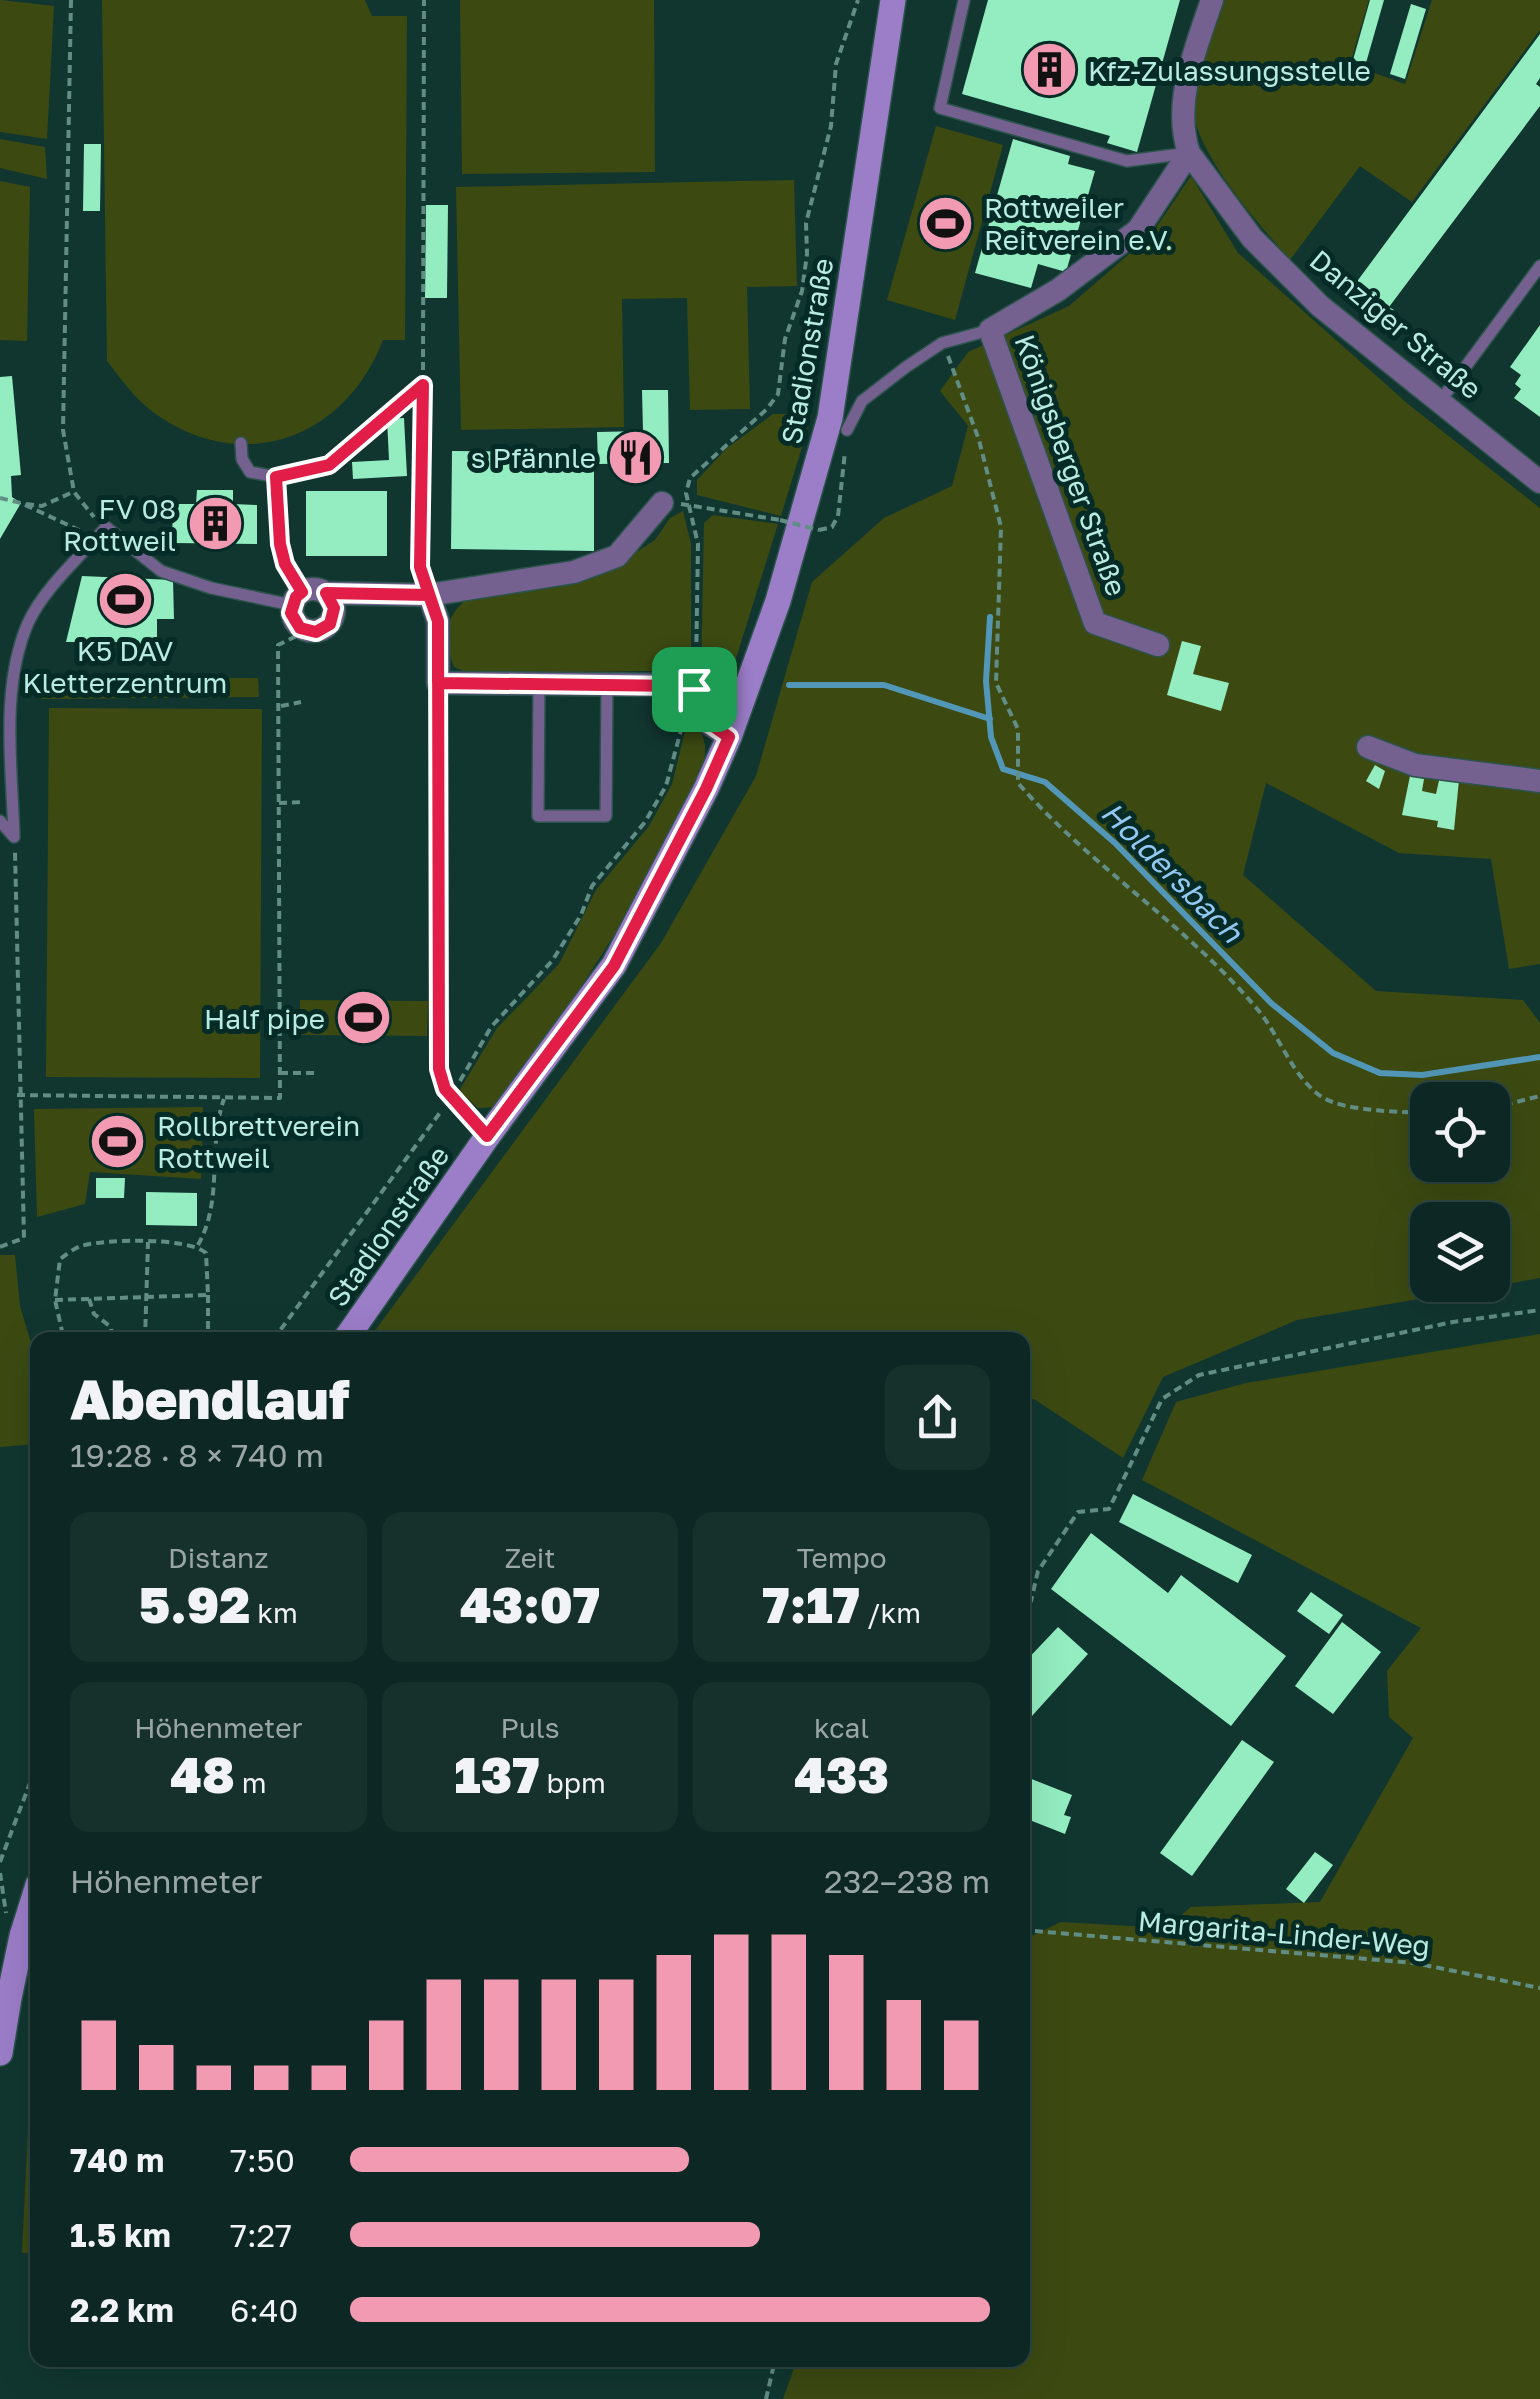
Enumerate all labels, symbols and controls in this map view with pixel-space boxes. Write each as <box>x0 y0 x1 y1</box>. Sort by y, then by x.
building icon: Kfz-Zulassungsstelle <box>1019 40 1079 100</box>
place label: Kfz-Zulassungsstelle <box>1088 54 1371 87</box>
place label: Rottweiler Reitverein e.V. <box>984 191 1173 256</box>
sports icon: Rottweiler Reitverein e.V. <box>915 193 975 253</box>
street label: Danziger Straße <box>1304 243 1488 405</box>
street label: Stadionstraße <box>774 256 840 446</box>
street label: Königsberger Straße <box>1008 330 1134 600</box>
restaurant icon: s Pfännle <box>605 427 665 487</box>
place label: s Pfännle <box>471 441 596 474</box>
place label: FV 08 Rottweil <box>63 492 176 557</box>
building icon: FV 08 Rottweil <box>185 494 245 554</box>
sports icon: K5 DAV Kletterzentrum <box>95 569 155 629</box>
place label: K5 DAV Kletterzentrum <box>23 634 227 699</box>
pin <box>652 647 737 732</box>
icon: arrive <box>667 662 722 717</box>
water label: Holdersbach <box>1094 794 1251 951</box>
sports icon: Half pipe <box>334 988 394 1048</box>
place label: Half pipe <box>204 1002 325 1035</box>
map controls <box>1410 1082 1510 1302</box>
button: locate <box>1410 1082 1510 1182</box>
place label: Rollbrettverein Rottweil <box>157 1109 360 1174</box>
sports icon: Rollbrettverein Rottweil <box>88 1111 148 1171</box>
street label: Stadionstraße <box>321 1139 455 1313</box>
button: layers <box>1410 1202 1510 1302</box>
text: Abendlauf <box>70 1365 350 1431</box>
button: share <box>885 1365 990 1470</box>
text: 19:28 · 8 × 740 m <box>70 1436 324 1474</box>
text: Distanz <box>168 1541 269 1574</box>
text: Zeit <box>504 1541 556 1574</box>
text: Tempo <box>797 1541 887 1574</box>
text: 5.92 <box>139 1574 250 1634</box>
text: 43:07 <box>460 1574 600 1634</box>
text: 7:17 <box>762 1574 860 1634</box>
text: km <box>250 1596 298 1629</box>
text: /km <box>860 1596 921 1629</box>
text: Höhenmeter <box>134 1711 302 1744</box>
text: Puls <box>500 1711 560 1744</box>
text: kcal <box>814 1711 869 1744</box>
text: 48 <box>170 1744 235 1804</box>
text: 137 <box>454 1744 540 1804</box>
text: 433 <box>794 1744 889 1804</box>
text: m <box>235 1766 266 1799</box>
text: bpm <box>540 1766 606 1799</box>
text: Höhenmeter <box>70 1862 262 1900</box>
text: 232–238 m <box>824 1862 990 1900</box>
street label: Margarita-Linder-Weg <box>1137 1904 1431 1962</box>
text: 740 m <box>70 2141 164 2179</box>
text: 7:50 <box>230 2141 295 2179</box>
text: 1.5 km <box>70 2216 171 2254</box>
text: 7:27 <box>230 2216 292 2254</box>
text: 2.2 km <box>70 2291 174 2329</box>
text: 6:40 <box>230 2291 298 2329</box>

